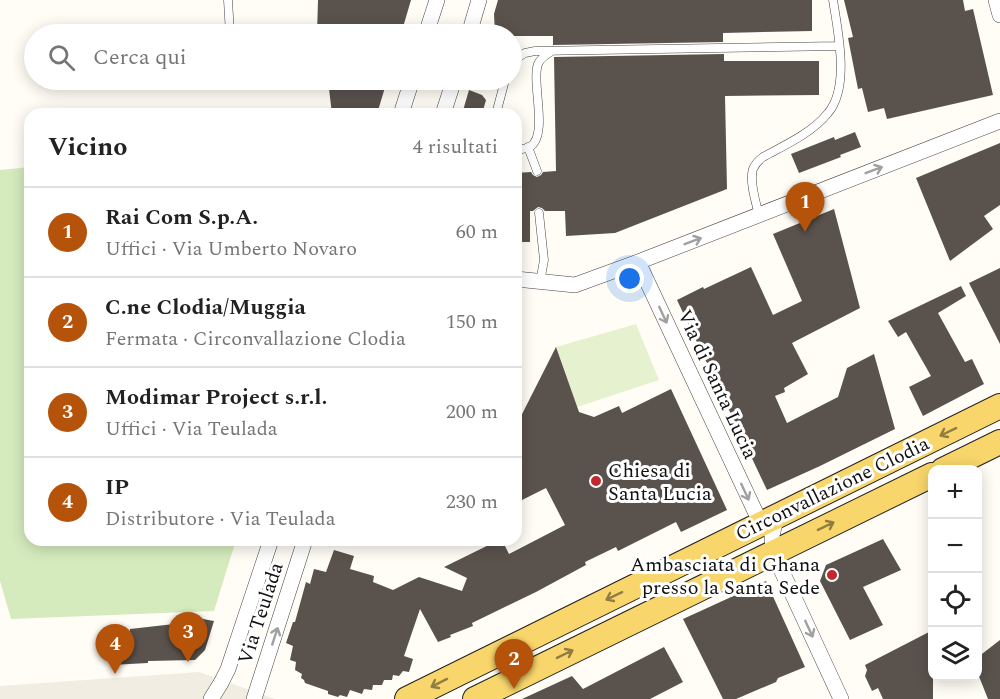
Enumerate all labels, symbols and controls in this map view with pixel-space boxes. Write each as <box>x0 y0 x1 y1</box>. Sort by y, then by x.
search box <box>24 24 522 90</box>
icon: search <box>45 41 78 74</box>
text: Cerca qui <box>93 41 187 74</box>
text: Vicino <box>48 127 128 167</box>
text: 4 risultati <box>413 132 498 162</box>
one-way arrow <box>865 164 883 175</box>
pin: 1 <box>786 182 824 232</box>
text: Rai Com S.p.A. <box>105 201 258 234</box>
text: 1 <box>62 217 73 247</box>
text: 60 m <box>456 217 498 247</box>
text: Uffici · Via Umberto Novaro <box>105 234 357 264</box>
one-way arrow <box>683 234 701 245</box>
your location <box>615 264 644 293</box>
text: C.ne Clodia/Muggia <box>105 291 306 324</box>
one-way arrow <box>657 305 669 323</box>
street label: Via di Santa Lucia <box>669 305 765 464</box>
text: 2 <box>62 307 73 337</box>
text: 150 m <box>446 307 498 337</box>
text: Fermata · Circonvallazione Clodia <box>105 324 406 354</box>
text: Modimar Project s.r.l. <box>105 381 327 414</box>
text: 3 <box>62 397 73 427</box>
text: 200 m <box>446 397 498 427</box>
text: Uffici · Via Teulada <box>105 414 278 444</box>
one-way arrow <box>939 426 957 438</box>
street label: Circonvallazione Clodia <box>730 429 935 549</box>
place label: Chiesa di Santa Lucia <box>608 456 712 509</box>
map controls <box>928 465 982 681</box>
button: + <box>928 465 982 519</box>
text: IP <box>105 471 129 504</box>
marker: Chiesa di Santa Lucia <box>589 474 603 488</box>
one-way arrow <box>740 482 751 500</box>
text: 4 <box>62 487 73 517</box>
text: 230 m <box>446 487 498 517</box>
text: Distributore · Via Teulada <box>105 504 335 534</box>
button: − <box>928 519 982 573</box>
one-way arrow <box>817 520 835 532</box>
place label: Ambasciata di Ghana presso la Santa Sede <box>630 550 820 603</box>
street label: Via Teulada <box>230 558 292 668</box>
marker: Ambasciata di Ghana presso la Santa Sede <box>825 568 839 582</box>
button: locate <box>928 573 982 627</box>
one-way arrow <box>605 590 623 602</box>
pin: 3 <box>168 612 207 662</box>
one-way arrow <box>804 620 816 638</box>
pin: 4 <box>96 624 134 674</box>
one-way arrow <box>270 627 281 646</box>
button: layers <box>928 627 982 681</box>
pin: 2 <box>494 640 534 689</box>
one-way arrow <box>555 648 573 660</box>
one-way arrow <box>431 678 449 689</box>

